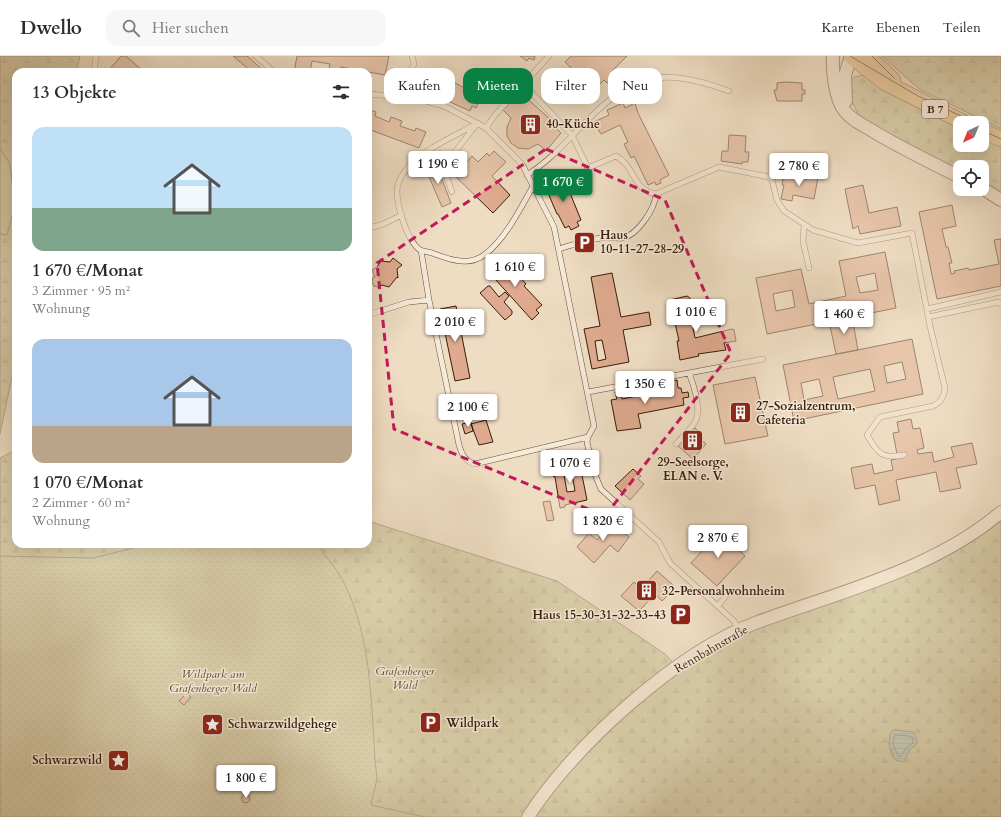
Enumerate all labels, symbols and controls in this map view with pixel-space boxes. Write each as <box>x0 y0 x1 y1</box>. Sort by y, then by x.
search box <box>106 10 386 46</box>
text: Dwello <box>20 15 82 41</box>
icon: search <box>120 17 142 39</box>
text: Hier suchen <box>152 18 229 38</box>
text: Karte <box>821 18 854 37</box>
text: Ebenen <box>876 18 921 37</box>
text: Teilen <box>943 18 981 37</box>
chip: Kaufen <box>384 68 455 104</box>
chip: Mieten <box>463 68 533 104</box>
chip: Filter <box>541 68 600 104</box>
chip: Neu <box>608 68 662 104</box>
text: 13 Objekte <box>32 81 117 104</box>
icon: filters <box>330 81 352 103</box>
road number: B 7 <box>922 100 948 118</box>
building icon: 40-Küche <box>517 111 543 137</box>
place label: 40-Küche <box>546 116 600 132</box>
north arrow <box>953 116 989 152</box>
map controls <box>953 116 989 196</box>
pin: 1 190 € <box>401 151 475 185</box>
icon: home <box>156 153 228 225</box>
pin: 2 780 € <box>762 153 836 187</box>
text: 1 190 € <box>417 155 459 173</box>
text: 2 780 € <box>778 157 820 175</box>
button: locate <box>953 160 989 196</box>
pin: 1 670 € <box>526 169 600 203</box>
text: 1 670 € <box>542 173 584 191</box>
place label: Haus 10-11-27-28-29 <box>600 227 684 257</box>
parking icon: Haus 10-11-27-28-29 <box>572 229 598 255</box>
pin: 1 610 € <box>478 254 552 288</box>
text: 1 610 € <box>494 258 536 276</box>
text: 1 670 €/Monat <box>32 259 143 282</box>
text: 3 Zimmer · 95 m² <box>32 282 130 300</box>
pin: 1 010 € <box>659 299 733 333</box>
text: Wohnung <box>32 300 90 318</box>
pin: 1 460 € <box>807 301 881 335</box>
text: 1 010 € <box>675 303 717 321</box>
text: 1 460 € <box>823 305 865 323</box>
pin: 2 010 € <box>418 309 492 343</box>
text: 2 010 € <box>434 313 476 331</box>
icon: home <box>156 365 228 437</box>
pin: 1 350 € <box>608 371 682 405</box>
text: 1 350 € <box>624 375 666 393</box>
pin: 2 100 € <box>431 394 505 428</box>
text: 2 100 € <box>447 398 489 416</box>
place label: 27-Sozialzentrum, Cafeteria <box>756 398 856 428</box>
building icon: 27-Sozialzentrum, Cafeteria <box>728 400 754 426</box>
building icon: 29-Seelsorge, ELAN e. V. <box>680 428 706 454</box>
pin: 1 070 € <box>533 450 607 484</box>
text: 1 070 € <box>549 454 591 472</box>
place label: 29-Seelsorge, ELAN e. V. <box>657 454 729 484</box>
text: 1 070 €/Monat <box>32 471 143 494</box>
text: 2 Zimmer · 60 m² <box>32 494 130 512</box>
pin: 1 820 € <box>566 508 640 542</box>
text: Wohnung <box>32 512 90 530</box>
text: 1 820 € <box>582 512 624 530</box>
pin: 2 870 € <box>681 525 755 559</box>
text: 2 870 € <box>697 529 739 547</box>
building icon: 32-Personalwohnheim <box>634 578 660 604</box>
place label: 32-Personalwohnheim <box>662 583 786 599</box>
parking icon: Haus 15-30-31-32-33-43 <box>668 602 694 628</box>
place label: Haus 15-30-31-32-33-43 <box>533 607 666 623</box>
street label: Rennbahnstraße <box>671 621 751 677</box>
park label: Grafenberger Wald <box>375 663 436 693</box>
park label: Wildpark am Grafenberger Wald <box>169 666 258 696</box>
parking icon: Wildpark <box>417 710 443 736</box>
place icon: Schwarzwildgehege <box>199 711 225 737</box>
place label: Wildpark <box>445 715 499 731</box>
place label: Schwarzwildgehege <box>228 716 337 732</box>
place icon: Schwarzwild <box>105 747 131 773</box>
place label: Schwarzwild <box>32 752 102 768</box>
pin: 1 800 € <box>209 765 283 799</box>
text: 1 800 € <box>225 769 267 787</box>

